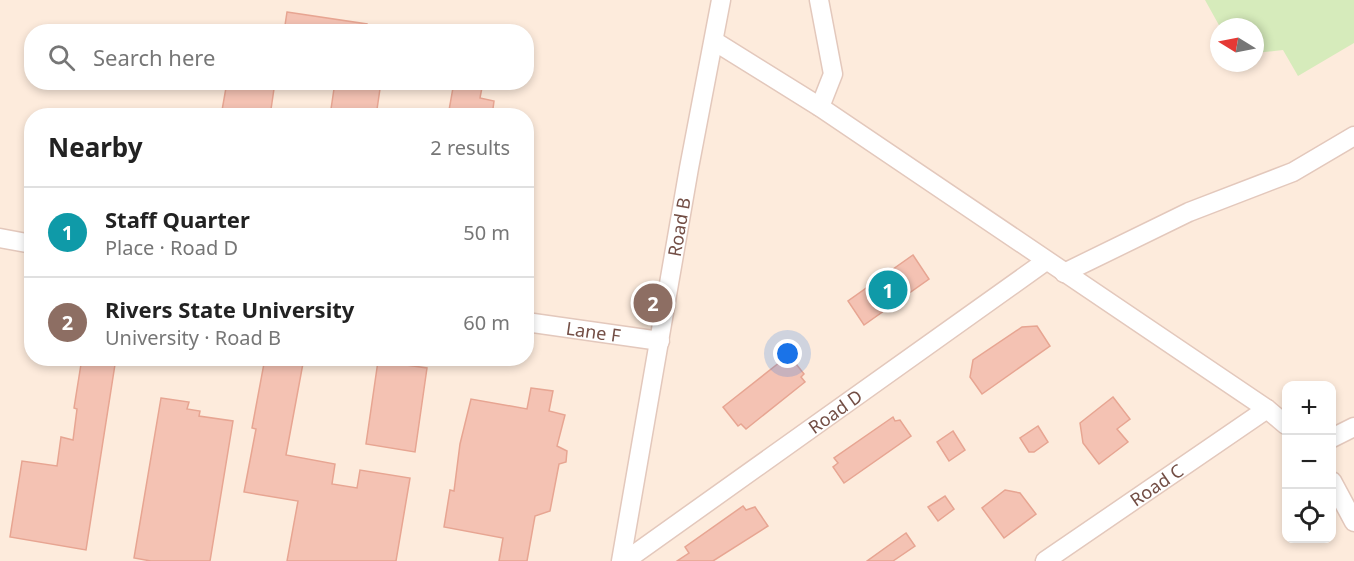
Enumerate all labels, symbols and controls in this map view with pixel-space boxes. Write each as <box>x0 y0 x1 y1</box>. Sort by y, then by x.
north arrow <box>1210 18 1264 72</box>
search box <box>24 24 534 90</box>
icon: search <box>45 41 78 74</box>
text: Search here <box>93 42 215 72</box>
text: Nearby <box>48 129 143 165</box>
text: 2 results <box>430 134 510 161</box>
street label: Road B <box>662 196 696 258</box>
text: Staff Quarter <box>105 204 250 234</box>
text: 1 <box>62 219 73 246</box>
text: 50 m <box>463 219 510 246</box>
text: Place · Road D <box>105 234 238 261</box>
pin: 1 <box>868 268 908 312</box>
pin: 2 <box>634 280 672 326</box>
text: Rivers State University <box>105 294 354 324</box>
text: 2 <box>62 309 73 336</box>
text: 60 m <box>463 309 510 336</box>
street label: Lane F <box>564 316 622 347</box>
text: University · Road B <box>105 324 281 351</box>
your location <box>773 339 802 368</box>
map controls <box>1282 381 1336 543</box>
button: + <box>1282 381 1336 435</box>
street label: Road D <box>803 384 867 439</box>
button: − <box>1282 435 1336 489</box>
street label: Road C <box>1125 458 1188 511</box>
button: locate <box>1282 489 1336 543</box>

